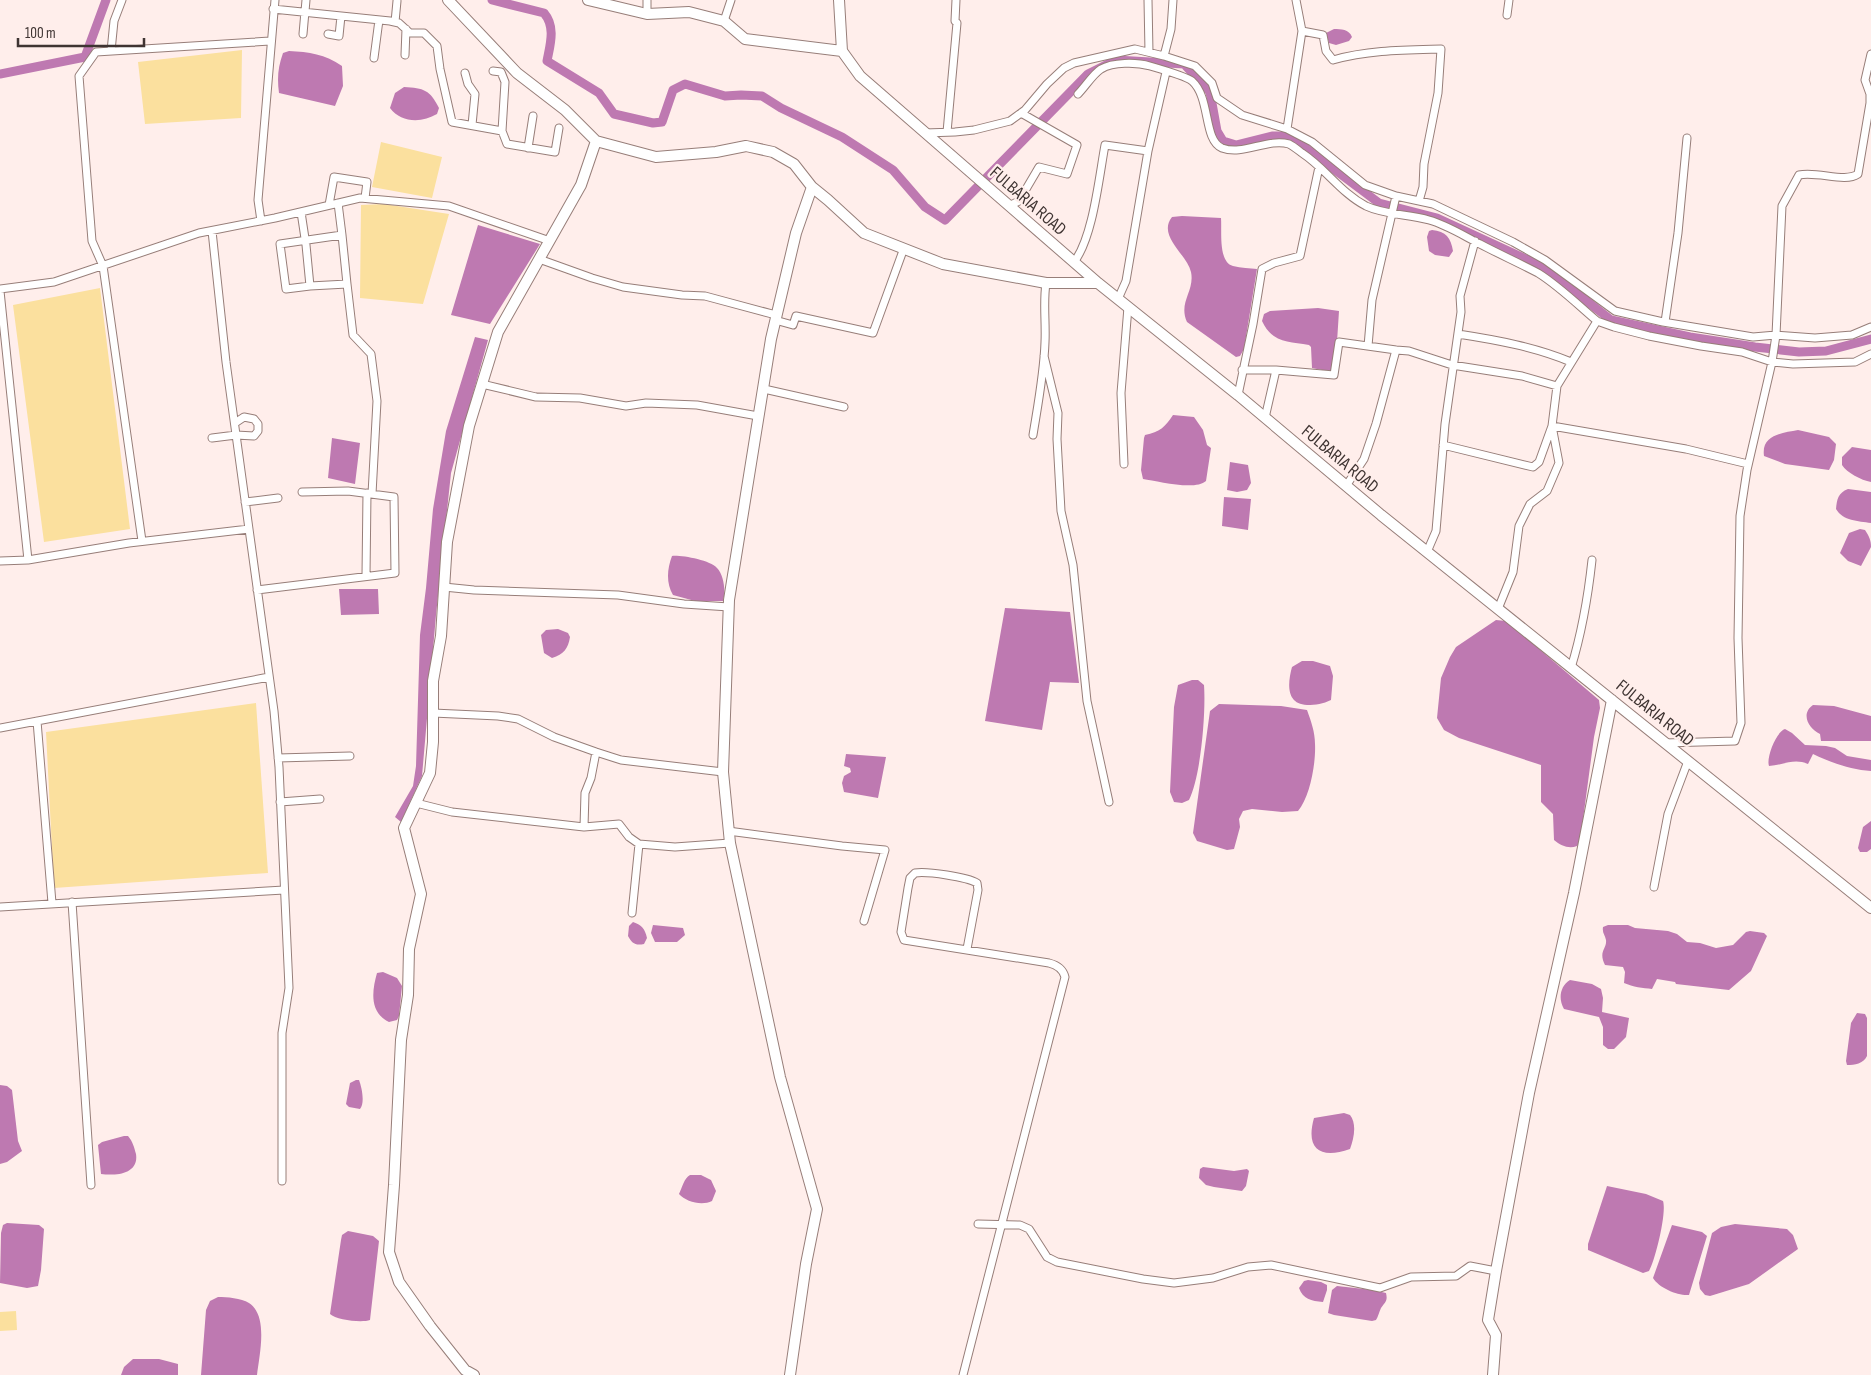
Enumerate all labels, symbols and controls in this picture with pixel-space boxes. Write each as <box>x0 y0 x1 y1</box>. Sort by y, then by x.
scale bar <box>18 15 144 47</box>
text: 100 m <box>25 24 56 43</box>
street label: FULBARIA ROAD <box>986 162 1070 240</box>
street label: FULBARIA ROAD <box>1297 421 1383 497</box>
street label: FULBARIA ROAD <box>1612 675 1698 751</box>

